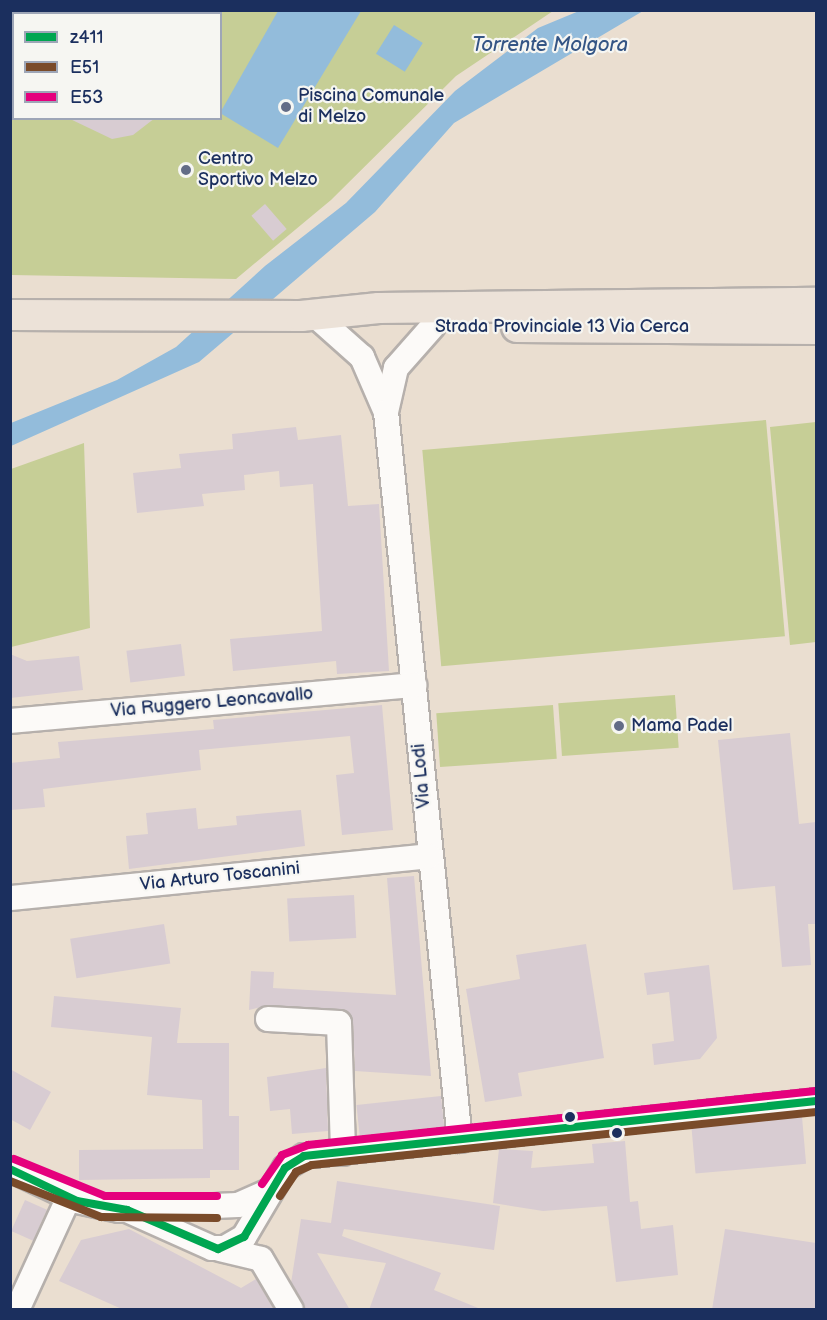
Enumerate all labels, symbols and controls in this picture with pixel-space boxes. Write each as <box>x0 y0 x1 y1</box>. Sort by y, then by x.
legend <box>12 12 222 120</box>
text: z411 <box>70 27 104 48</box>
water label: Torrente Molgora <box>472 33 628 57</box>
text: E51 <box>70 57 99 78</box>
place label: Piscina Comunale di Melzo <box>298 86 444 128</box>
text: E53 <box>70 87 103 108</box>
marker: Piscina Comunale di Melzo <box>279 100 293 114</box>
place label: Centro Sportivo Melzo <box>198 149 318 192</box>
marker: Centro Sportivo Melzo <box>179 163 193 177</box>
street label: Strada Provinciale 13 Via Cerca <box>435 316 689 338</box>
street label: Via Ruggero Leoncavallo <box>110 683 314 723</box>
place label: Mama Padel <box>631 715 732 737</box>
marker: Mama Padel <box>612 719 626 733</box>
street label: Via Lodi <box>408 743 436 809</box>
street label: Via Arturo Toscanini <box>139 858 301 896</box>
unlabelled marker <box>564 1111 576 1123</box>
unlabelled marker <box>611 1127 623 1139</box>

